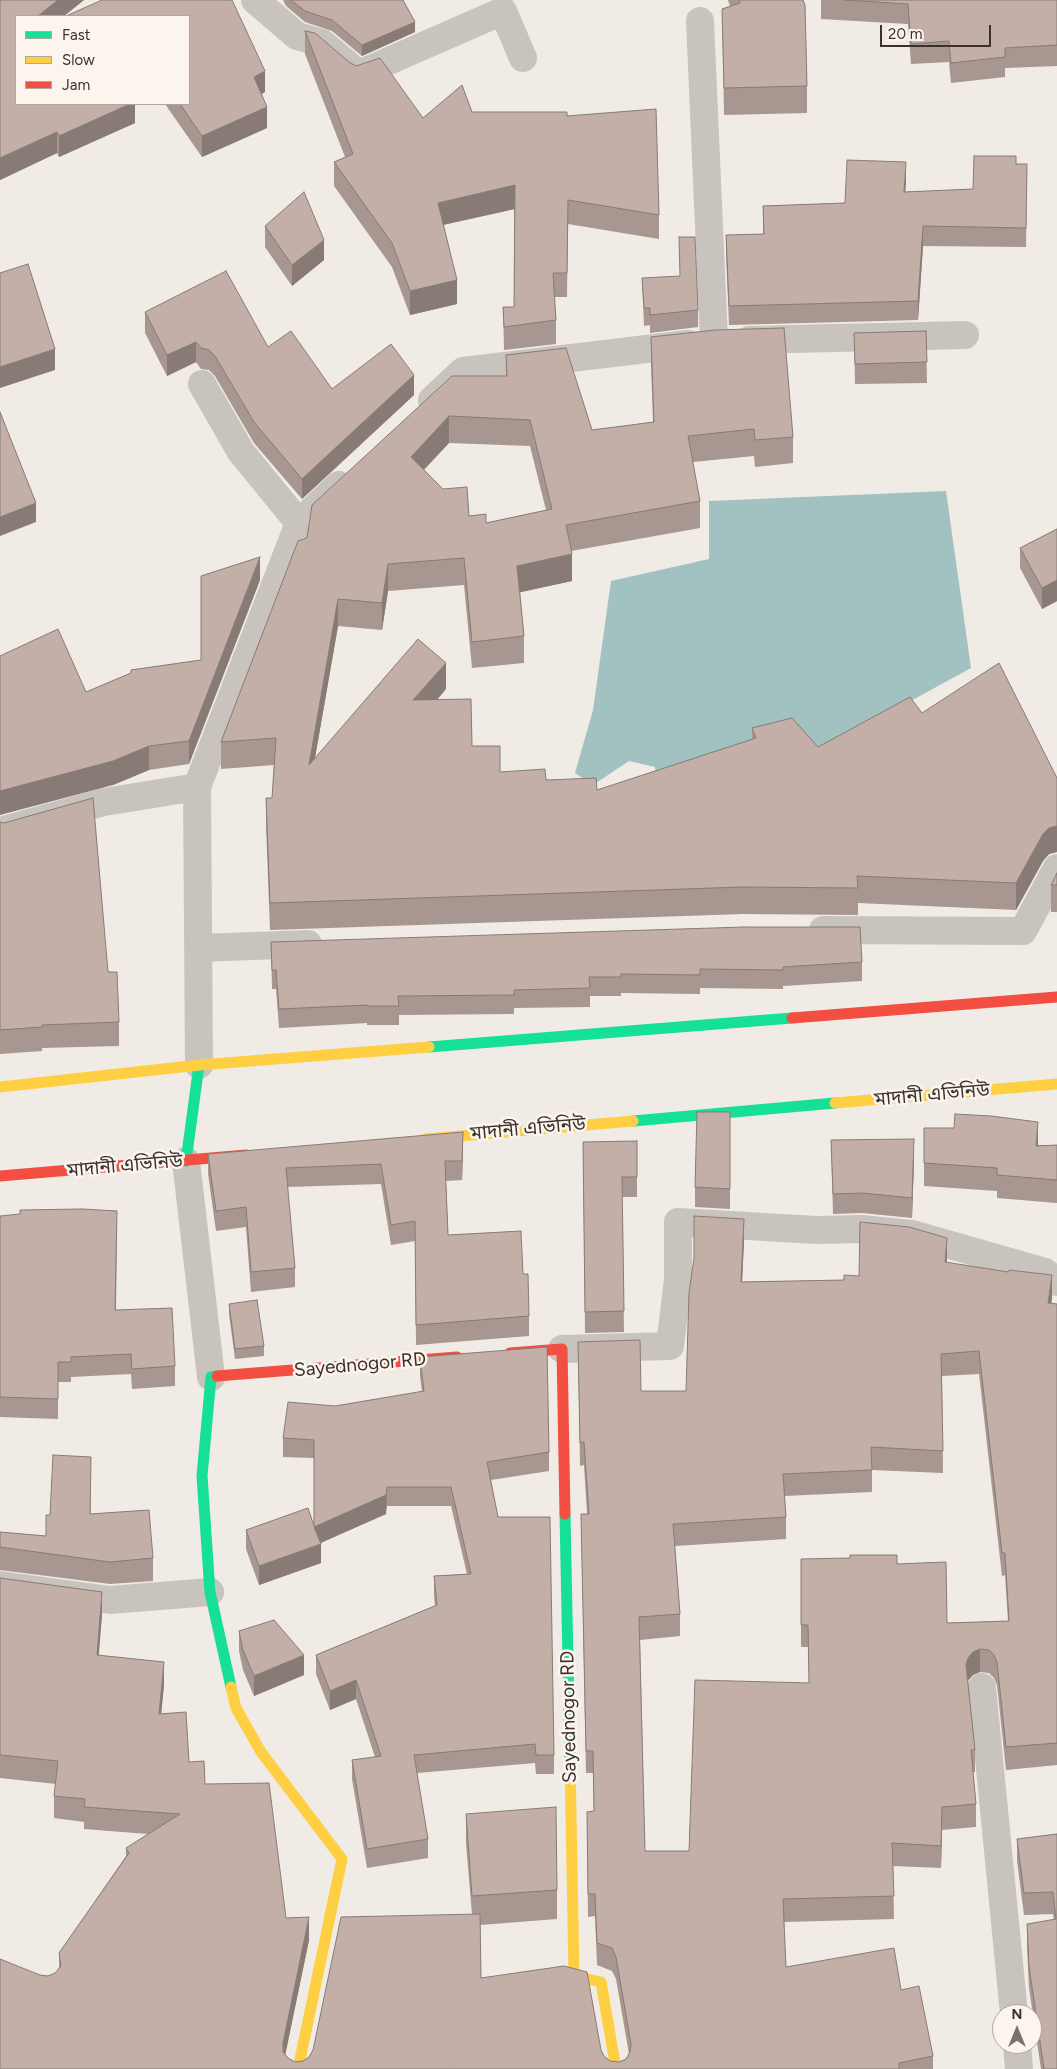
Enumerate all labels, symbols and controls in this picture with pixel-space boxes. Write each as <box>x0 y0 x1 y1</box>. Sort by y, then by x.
legend <box>15 15 190 105</box>
scale bar <box>882 15 993 47</box>
text: 20 m <box>888 25 922 43</box>
text: Fast <box>62 26 90 44</box>
text: Slow <box>62 51 95 69</box>
text: Jam <box>62 76 90 94</box>
street label: মাদানী এভিনিউ <box>873 1079 991 1111</box>
street label: মাদানী এভিনিউ <box>469 1113 587 1145</box>
street label: মাদানী এভিনিউ <box>66 1150 184 1182</box>
street label: Sayednogor RD <box>293 1348 427 1382</box>
street label: Sayednogor RD <box>556 1651 582 1783</box>
north arrow <box>992 2004 1042 2054</box>
text: N <box>1012 2006 1022 2023</box>

